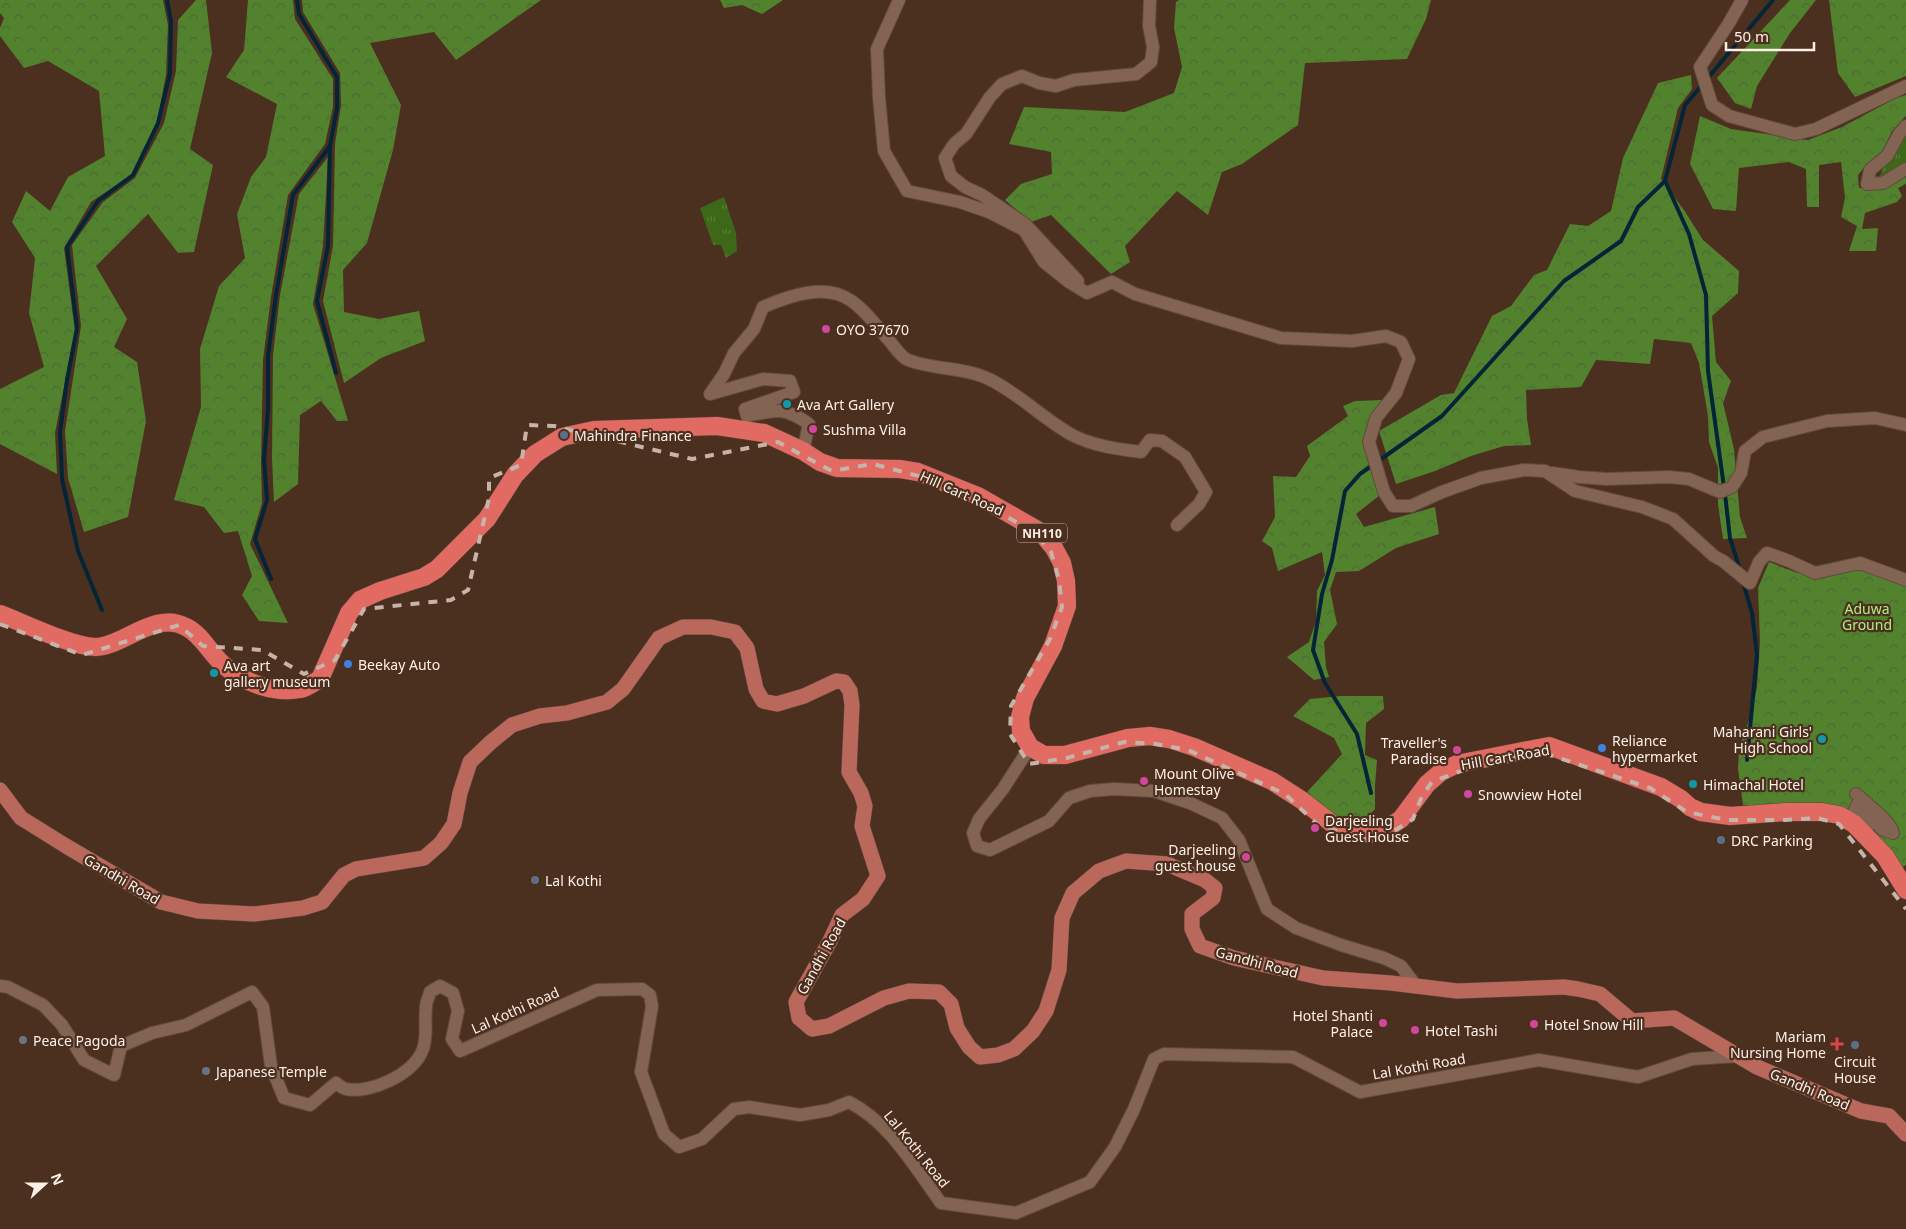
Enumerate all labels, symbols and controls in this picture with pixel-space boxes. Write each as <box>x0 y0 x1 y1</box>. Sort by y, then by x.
scale bar <box>1726 20 1814 52</box>
text: 50 m <box>1734 26 1769 46</box>
place label: OYO 37670 <box>836 320 909 339</box>
marker: OYO 37670 <box>820 323 832 335</box>
place label: Ava Art Gallery <box>797 395 895 414</box>
marker: Ava Art Gallery <box>781 398 793 410</box>
place label: Sushma Villa <box>823 420 906 439</box>
marker: Sushma Villa <box>807 423 819 435</box>
place label: Mahindra Finance <box>574 426 692 445</box>
marker: Mahindra Finance <box>558 429 570 441</box>
street label: Hill Cart Road <box>917 466 1007 520</box>
road number: NH110 <box>1017 524 1067 542</box>
park label: Aduwa Ground <box>1842 599 1892 634</box>
place label: Beekay Auto <box>358 655 440 674</box>
place label: Ava art gallery museum <box>224 656 330 691</box>
marker: Beekay Auto <box>342 658 354 670</box>
marker: Ava art gallery museum <box>208 667 220 679</box>
place label: Maharani Girls' High School <box>1713 722 1812 757</box>
place label: Reliance hypermarket <box>1612 731 1697 766</box>
place label: Traveller's Paradise <box>1381 733 1447 768</box>
marker: Maharani Girls' High School <box>1816 733 1828 745</box>
street label: Hill Cart Road <box>1459 740 1551 774</box>
marker: Reliance hypermarket <box>1596 742 1608 754</box>
marker: Traveller's Paradise <box>1451 744 1463 756</box>
place label: Mount Olive Homestay <box>1154 764 1234 799</box>
marker: Mount Olive Homestay <box>1138 775 1150 787</box>
place label: Himachal Hotel <box>1703 775 1804 794</box>
marker: Himachal Hotel <box>1687 778 1699 790</box>
place label: Snowview Hotel <box>1478 785 1582 804</box>
marker: Snowview Hotel <box>1462 788 1474 800</box>
place label: Darjeeling Guest House <box>1325 811 1409 846</box>
marker: Darjeeling Guest House <box>1309 822 1321 834</box>
place label: DRC Parking <box>1731 831 1813 850</box>
marker: DRC Parking <box>1715 834 1727 846</box>
place label: Darjeeling guest house <box>1155 840 1236 875</box>
street label: Gandhi Road <box>81 850 163 908</box>
marker: Darjeeling guest house <box>1240 851 1252 863</box>
place label: Lal Kothi <box>545 871 602 890</box>
marker: Lal Kothi <box>529 874 541 886</box>
street label: Gandhi Road <box>792 914 850 998</box>
street label: Gandhi Road <box>1214 942 1300 982</box>
street label: Lal Kothi Road <box>468 982 562 1038</box>
place label: Hotel Shanti Palace <box>1292 1006 1373 1041</box>
place label: Hotel Snow Hill <box>1544 1015 1643 1034</box>
marker: Hotel Shanti Palace <box>1377 1017 1389 1029</box>
marker: Hotel Snow Hill <box>1528 1018 1540 1030</box>
place label: Hotel Tashi <box>1425 1021 1498 1040</box>
marker: Hotel Tashi <box>1409 1024 1421 1036</box>
place label: Mariam Nursing Home <box>1730 1027 1826 1062</box>
place label: Peace Pagoda <box>33 1031 125 1050</box>
marker: Peace Pagoda <box>17 1034 29 1046</box>
marker: Mariam Nursing Home <box>1830 1037 1844 1051</box>
marker: Circuit House <box>1849 1039 1861 1051</box>
street label: Lal Kothi Road <box>1371 1048 1467 1084</box>
place label: Circuit House <box>1834 1052 1876 1087</box>
place label: Japanese Temple <box>214 1062 327 1081</box>
street label: Gandhi Road <box>1767 1064 1853 1114</box>
marker: Japanese Temple <box>200 1065 212 1077</box>
street label: Lal Kothi Road <box>880 1106 954 1192</box>
north arrow <box>20 1159 70 1209</box>
text: N <box>47 1170 69 1188</box>

